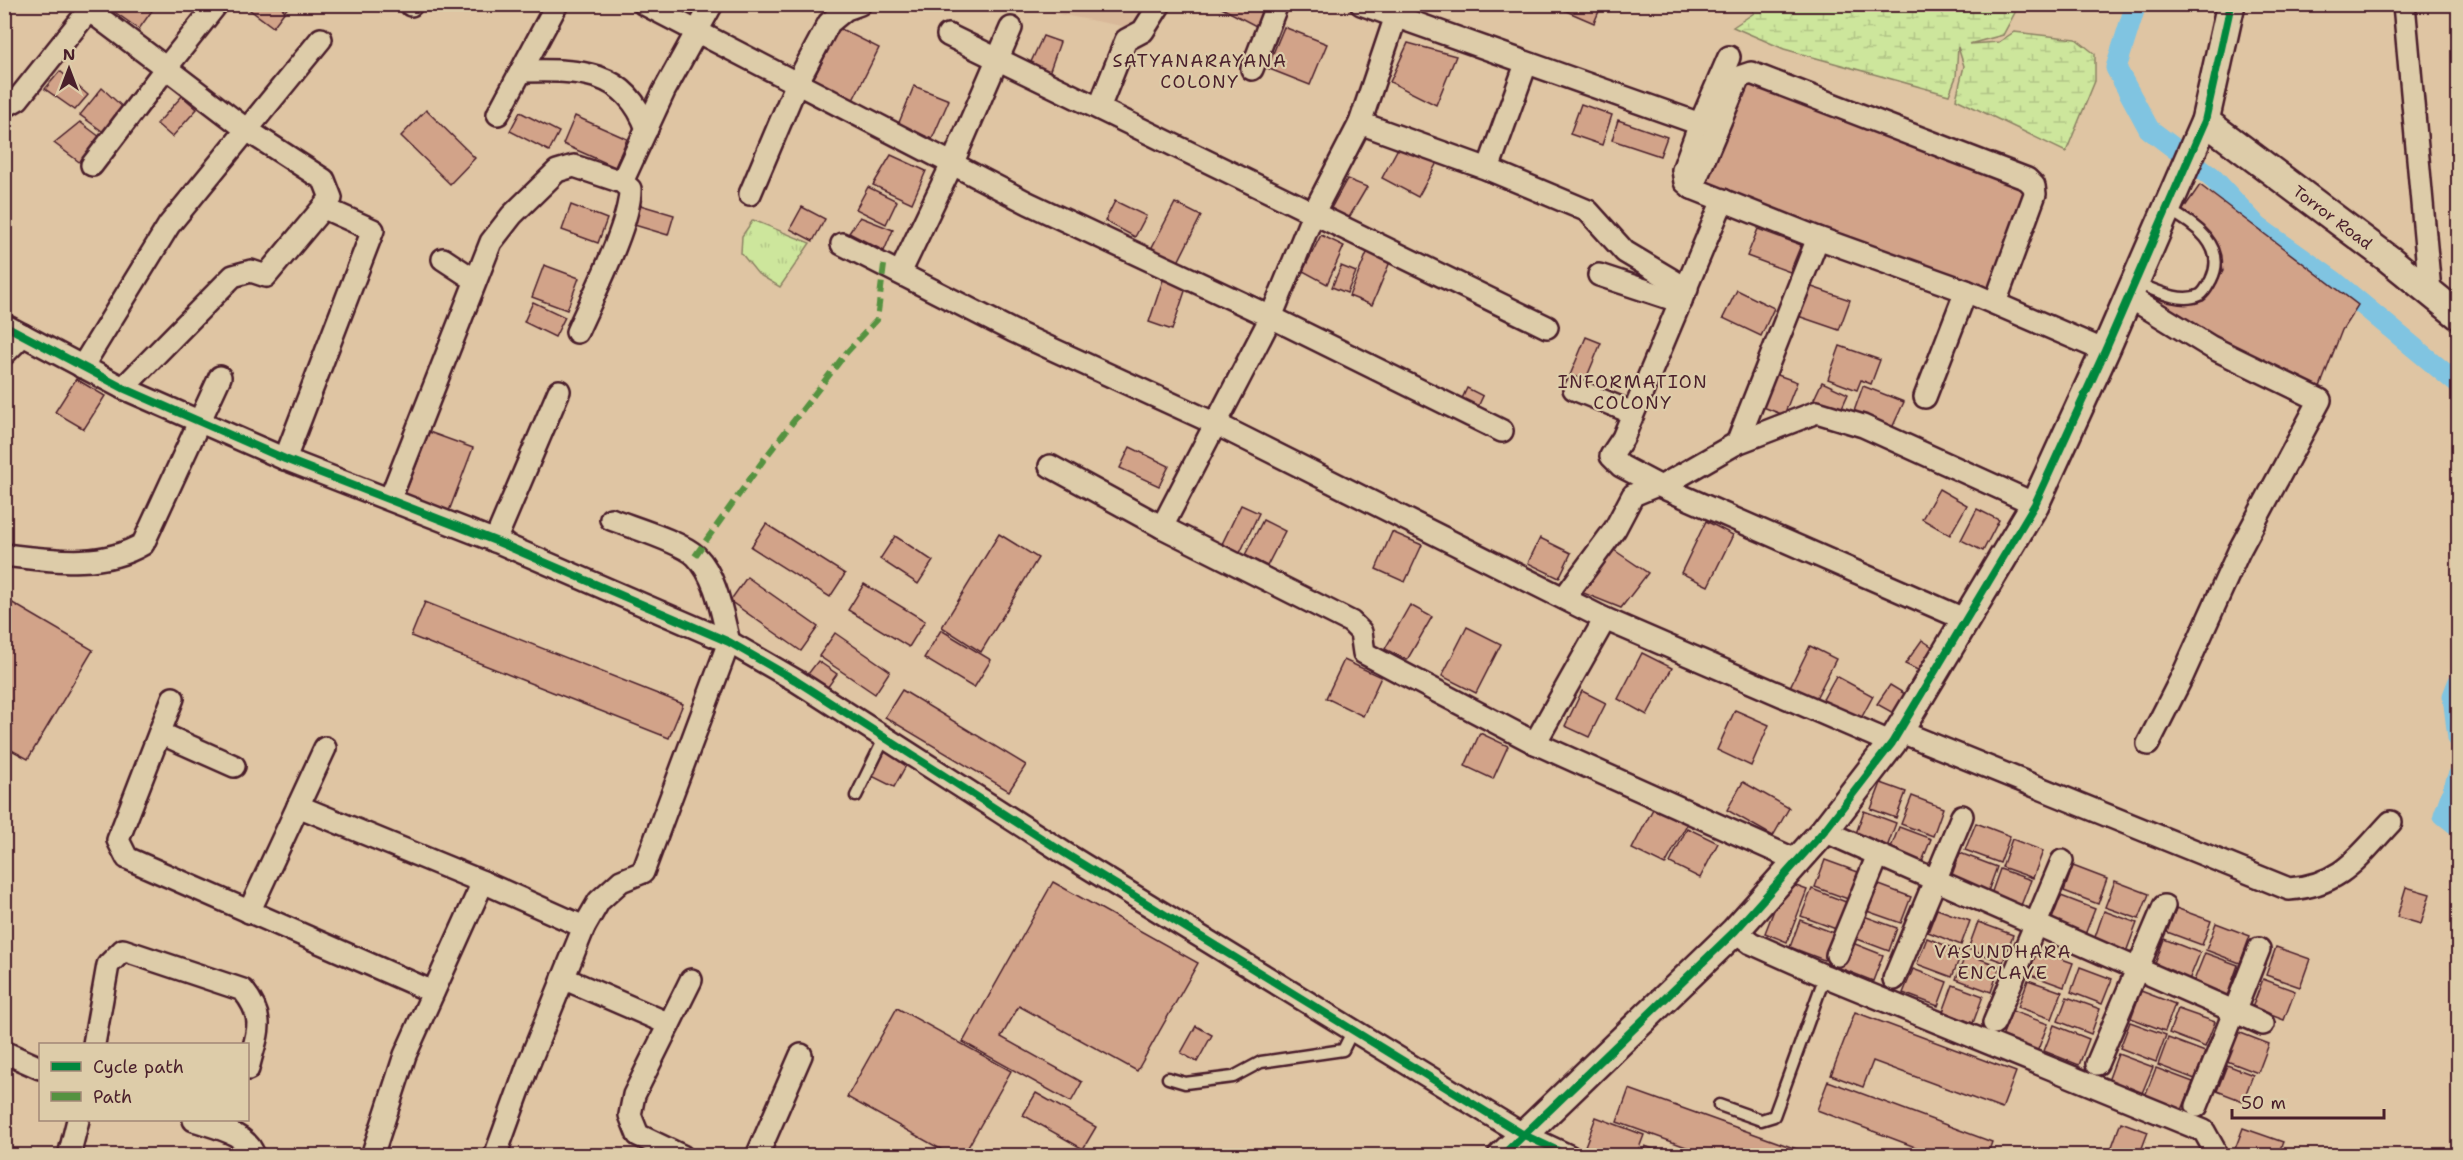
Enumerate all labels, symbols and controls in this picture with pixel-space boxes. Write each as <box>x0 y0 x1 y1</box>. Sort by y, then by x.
north arrow <box>39 39 99 99</box>
text: N <box>63 44 75 65</box>
district label: SATYANARAYANA COLONY <box>1112 49 1288 94</box>
street label: Torror Road <box>2289 181 2377 254</box>
district label: INFORMATION COLONY <box>1558 370 1708 415</box>
district label: VASUNDHARA ENCLAVE <box>1934 940 2072 985</box>
legend <box>39 1043 249 1121</box>
text: Cycle path <box>93 1055 184 1079</box>
scale bar <box>2232 1082 2384 1120</box>
text: Path <box>93 1085 132 1109</box>
text: 50 m <box>2241 1091 2286 1115</box>

